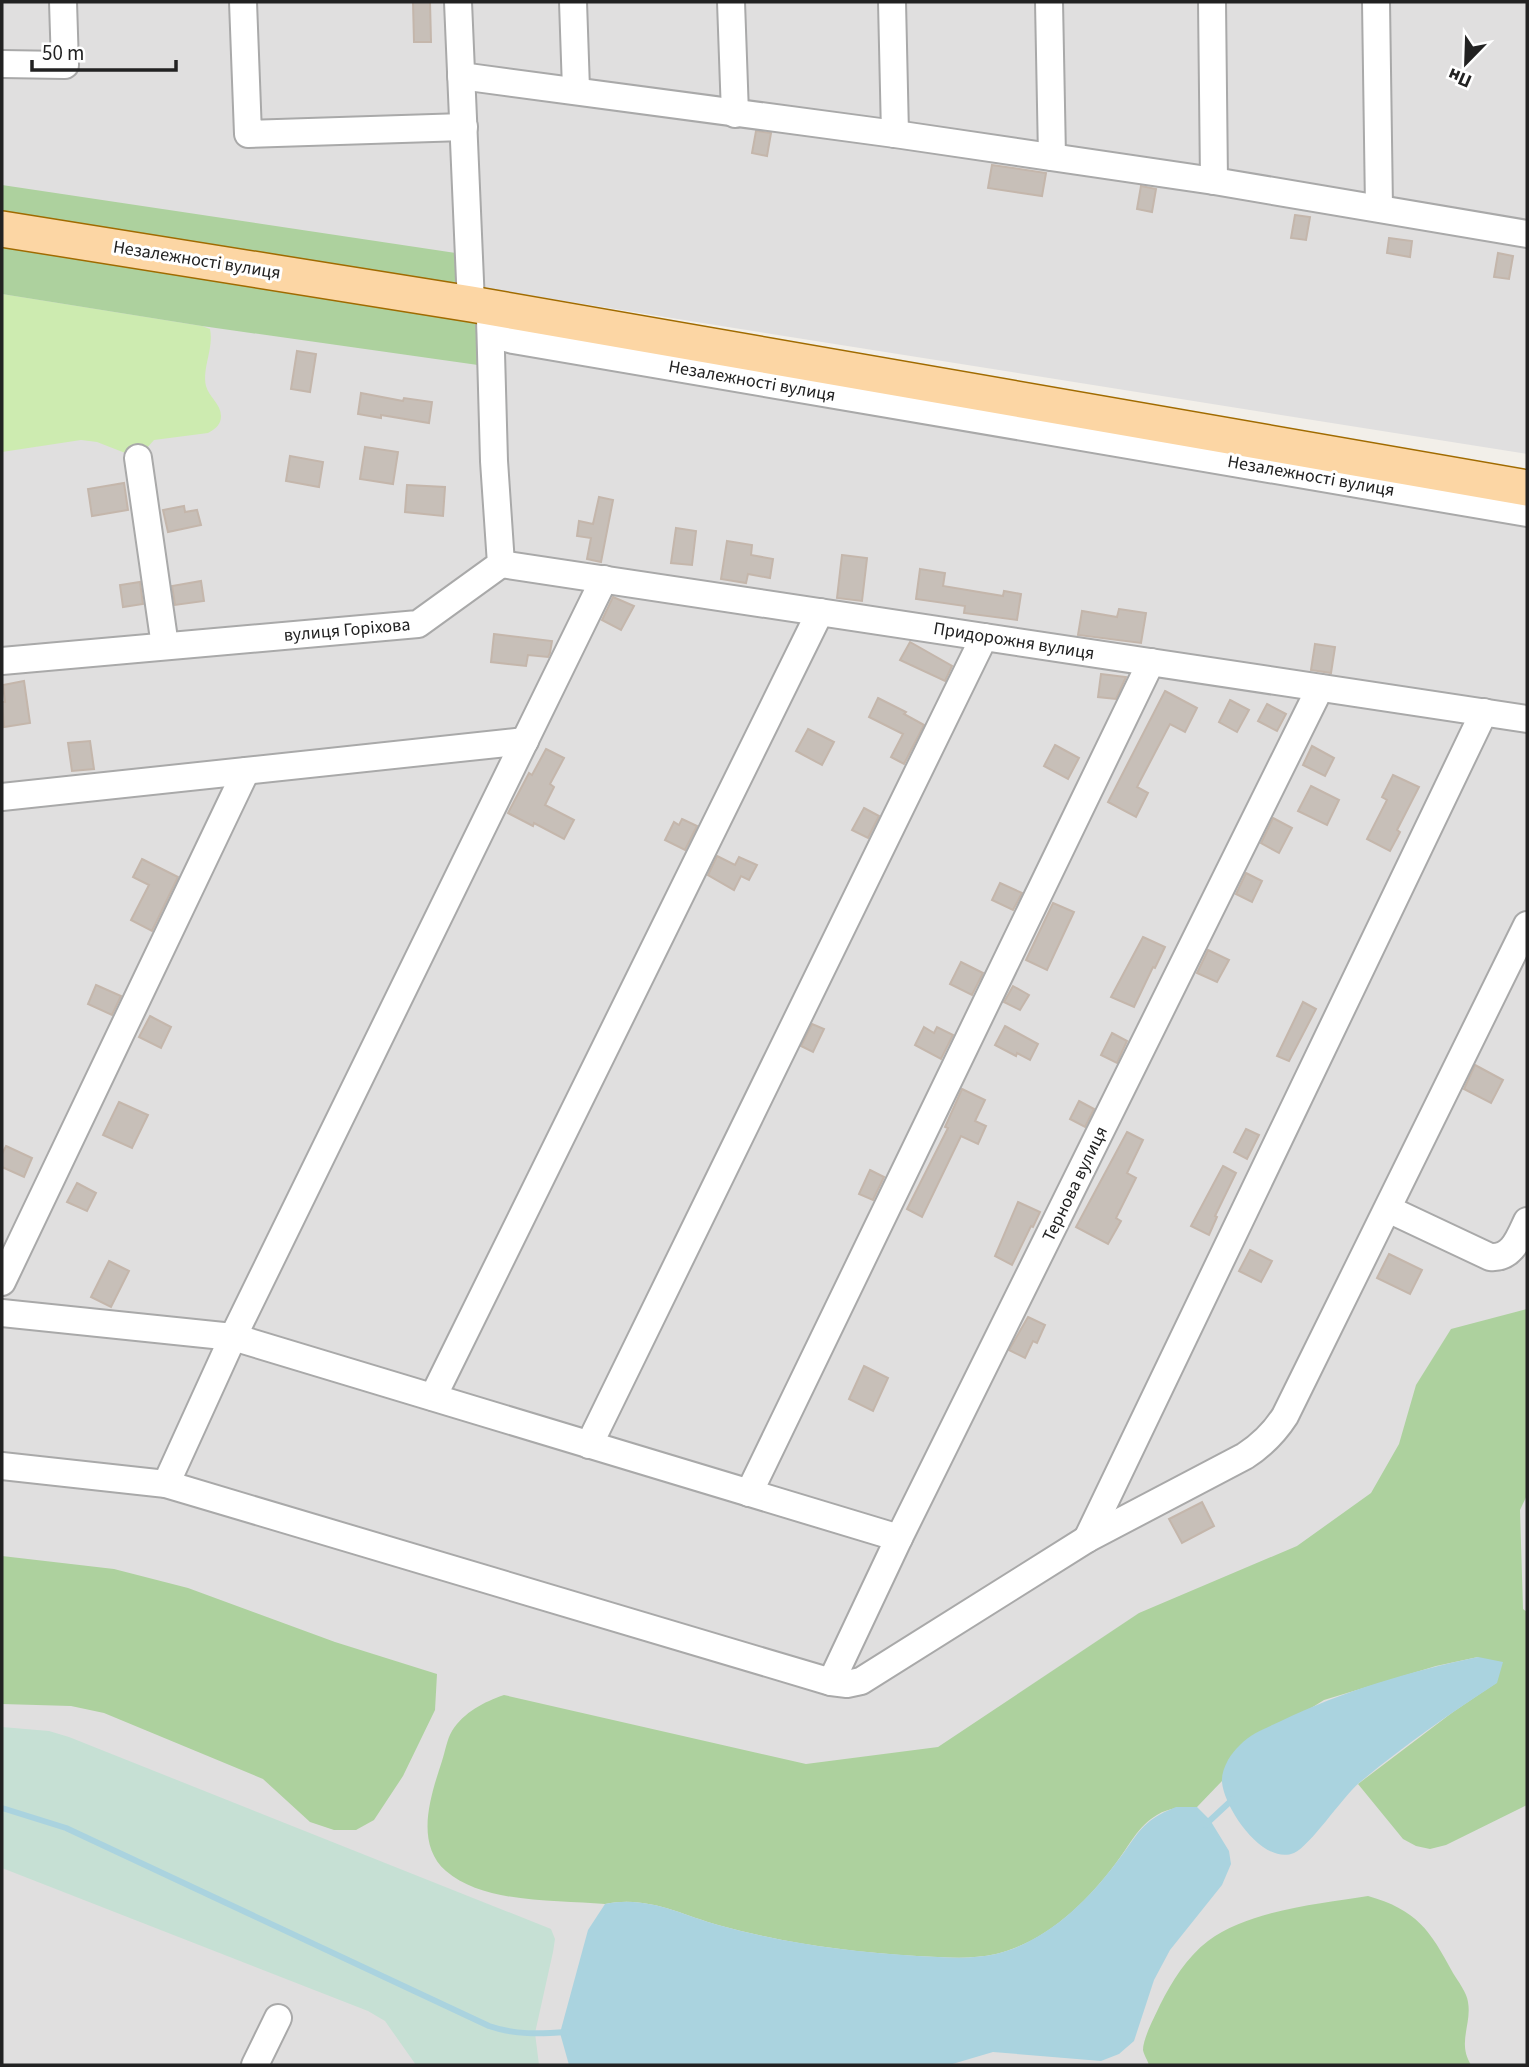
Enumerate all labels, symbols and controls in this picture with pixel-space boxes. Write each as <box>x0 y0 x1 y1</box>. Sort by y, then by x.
scale bar <box>32 28 175 72</box>
north arrow <box>1431 28 1501 98</box>
text: 50 m <box>42 38 84 68</box>
text: Пн <box>1444 60 1476 94</box>
street label: Незалежності вулиця <box>111 234 283 286</box>
street label: Незалежності вулиця <box>666 354 838 408</box>
street label: Незалежності вулиця <box>1225 449 1397 503</box>
street label: вулиця Горіхова <box>283 612 411 648</box>
street label: Придорожня вулиця <box>932 616 1096 666</box>
street label: Тернова вулиця <box>1036 1122 1114 1246</box>

